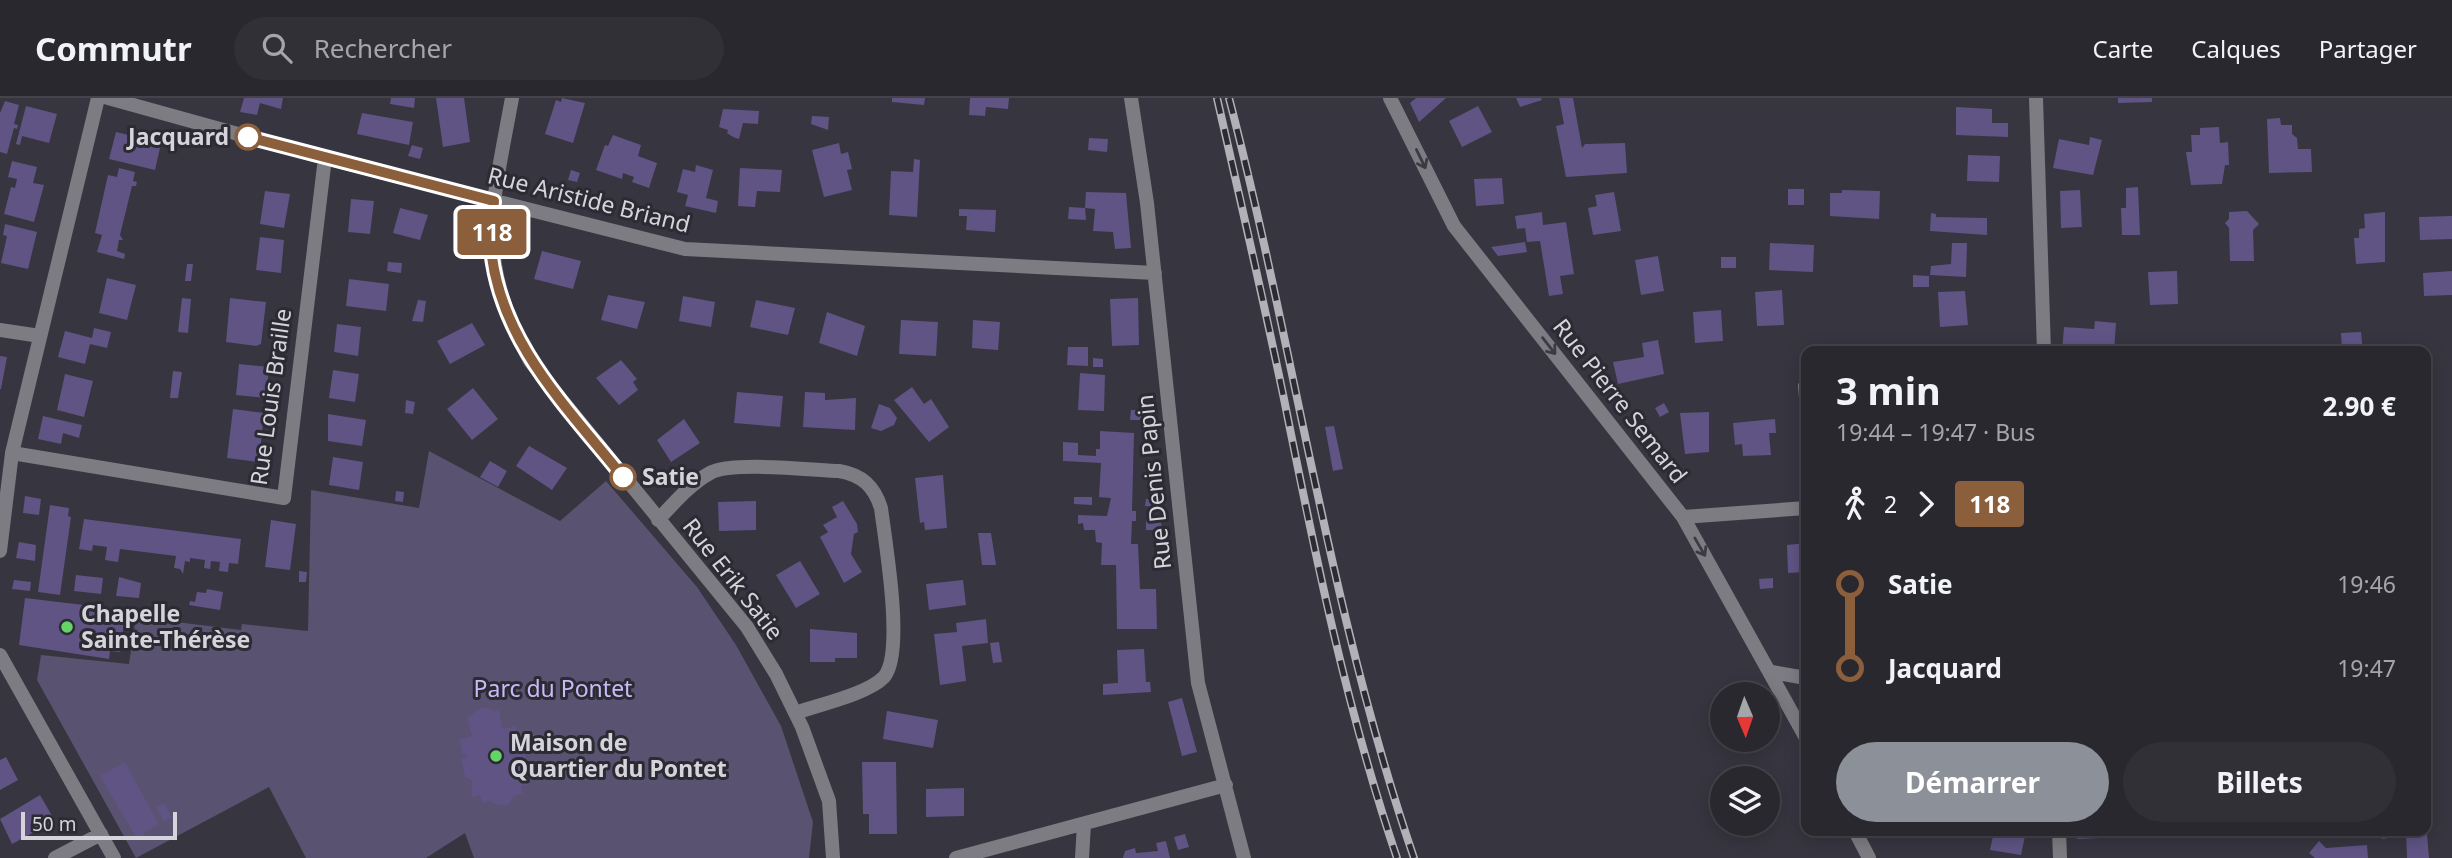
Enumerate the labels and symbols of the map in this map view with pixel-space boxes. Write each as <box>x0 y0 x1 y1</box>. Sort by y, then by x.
place label: Jacquard <box>126 120 229 152</box>
marker: Jacquard <box>235 124 261 150</box>
one-way arrow <box>1414 148 1428 169</box>
street label: Rue Aristide Briand <box>485 158 694 240</box>
line badge: 118 <box>452 209 532 255</box>
street label: Rue Louis Braille <box>242 306 298 487</box>
street label: Rue Pierre Semard <box>1546 311 1695 489</box>
one-way arrow <box>1541 336 1556 355</box>
street label: Rue Denis Papin <box>1128 393 1178 571</box>
place label: Satie <box>642 460 699 492</box>
marker: Satie <box>610 464 636 490</box>
street label: Rue Erik Satie <box>676 511 792 646</box>
one-way arrow <box>1694 536 1707 557</box>
place label: Chapelle Sainte-Thérèse <box>81 597 250 655</box>
marker: Chapelle Sainte-Thérèse <box>59 619 75 635</box>
park label: Parc du Pontet <box>474 672 632 704</box>
north arrow <box>1710 682 1780 752</box>
place label: Maison de Quartier du Pontet <box>510 726 727 784</box>
marker: Maison de Quartier du Pontet <box>488 748 504 764</box>
scale bar <box>21 809 177 841</box>

